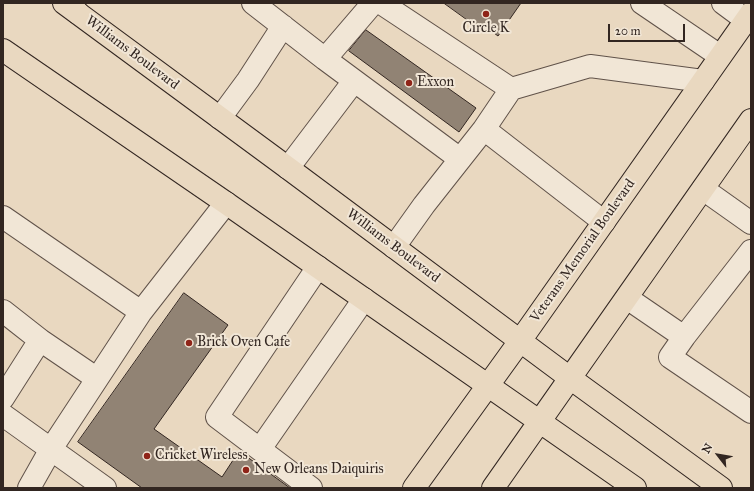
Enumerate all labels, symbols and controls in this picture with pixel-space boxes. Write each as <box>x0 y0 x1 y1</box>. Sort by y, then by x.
marker: Circle K <box>481 9 491 19</box>
street label: Williams Boulevard <box>82 12 182 94</box>
scale bar <box>610 16 687 42</box>
place label: Circle K <box>462 21 510 37</box>
text: 20 m <box>615 24 641 38</box>
place label: Exxon <box>417 75 454 91</box>
marker: Exxon <box>404 78 414 88</box>
street label: Veterans Memorial Boulevard <box>527 176 639 326</box>
street label: Williams Boulevard <box>343 205 443 287</box>
place label: Brick Oven Cafe <box>197 335 290 351</box>
marker: Brick Oven Cafe <box>184 338 194 348</box>
north arrow <box>698 435 738 475</box>
text: N <box>699 441 715 456</box>
place label: Cricket Wireless <box>155 448 248 464</box>
marker: Cricket Wireless <box>142 451 152 461</box>
place label: New Orleans Daiquiris <box>254 462 384 478</box>
marker: New Orleans Daiquiris <box>241 465 251 475</box>

